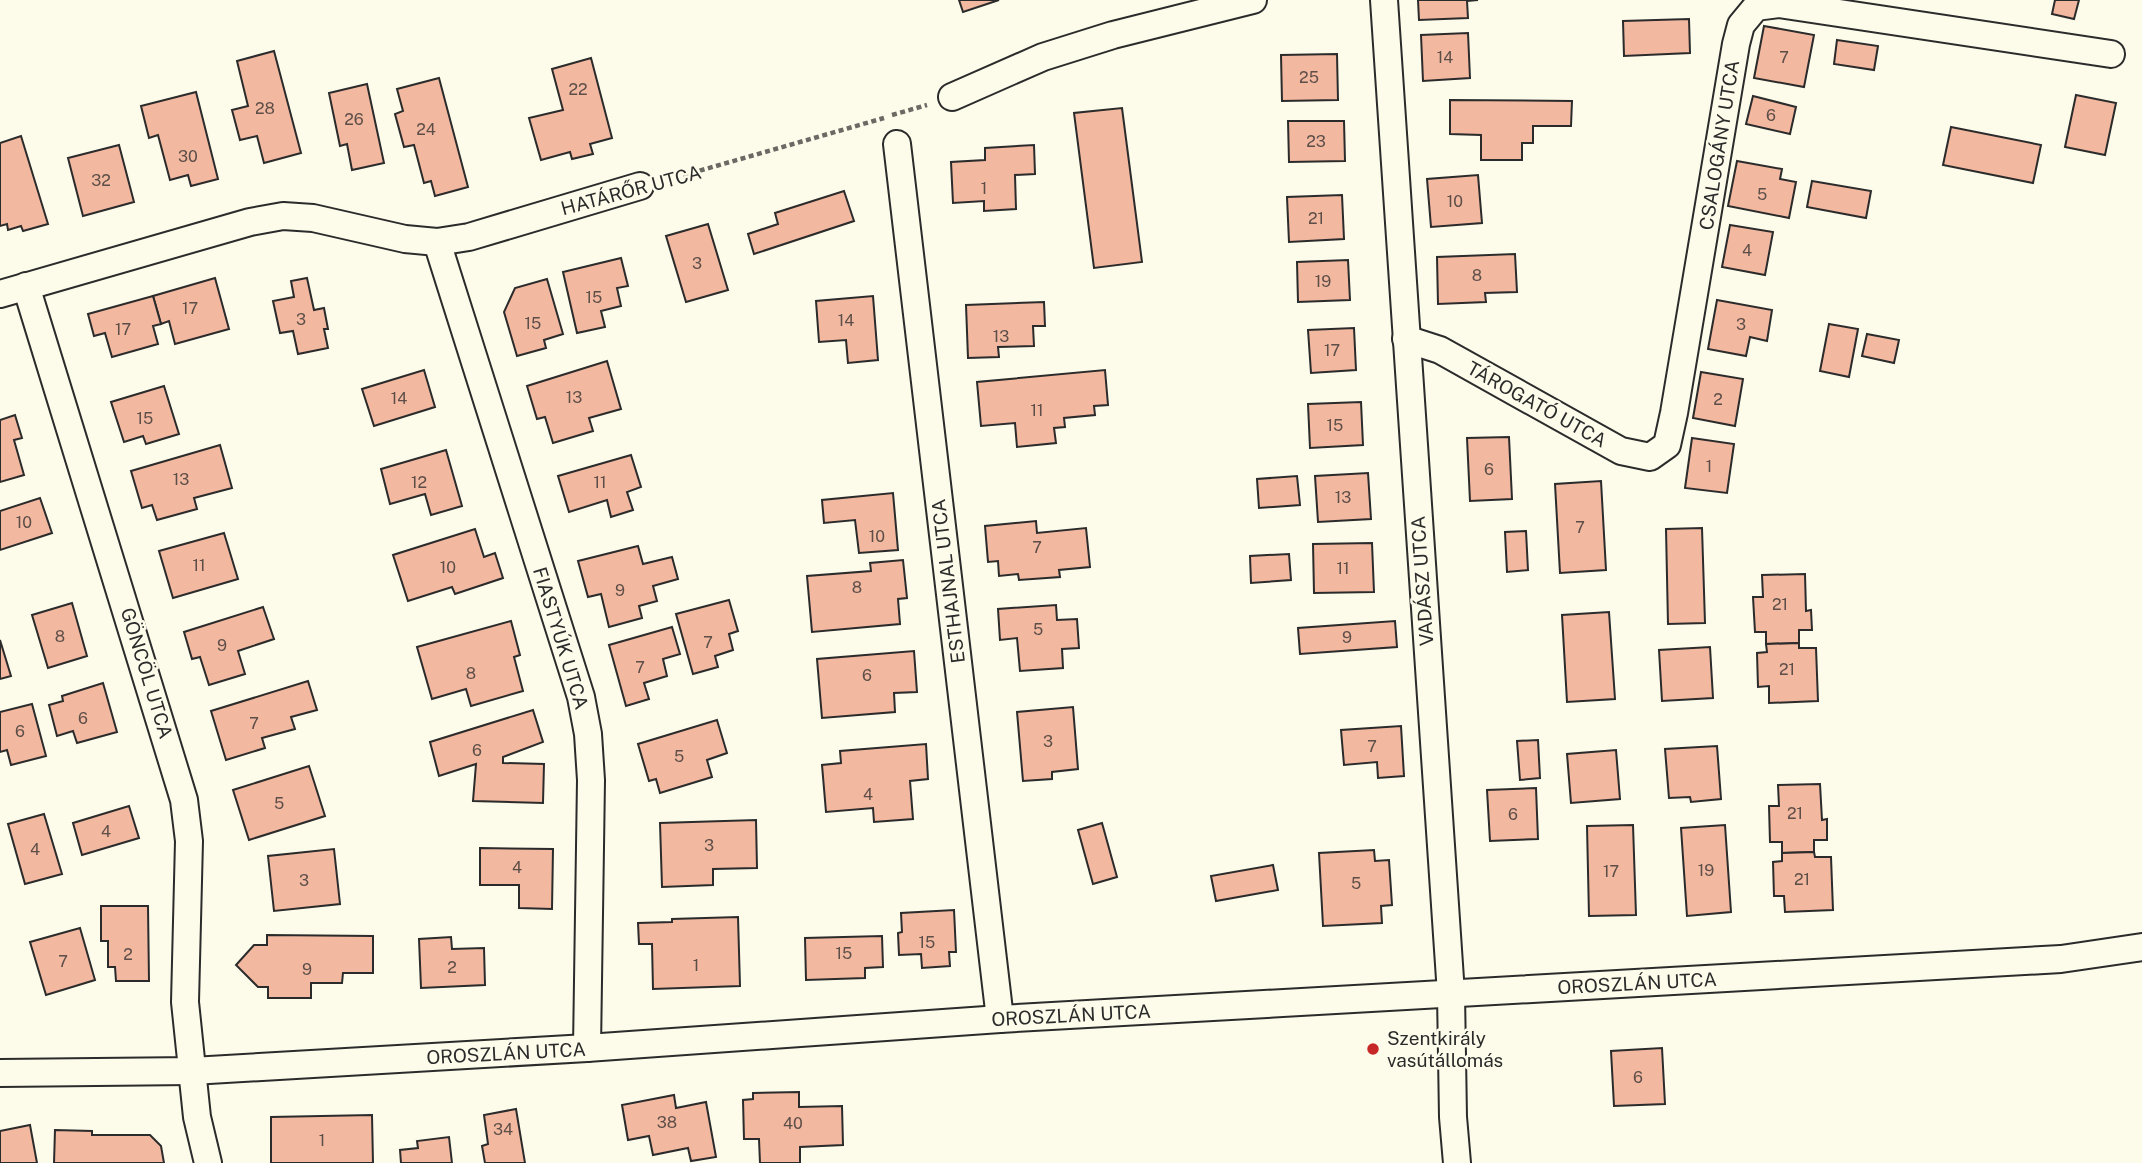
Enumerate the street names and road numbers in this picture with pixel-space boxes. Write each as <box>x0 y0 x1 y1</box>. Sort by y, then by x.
street label: CSALOGÁNY UTCA <box>1695 58 1743 232</box>
street label: HATÁRŐR UTCA <box>558 161 704 219</box>
street label: TÁROGATÓ UTCA <box>1463 357 1611 451</box>
street label: ESTHAJNAL UTCA <box>927 498 969 664</box>
street label: VADÁSZ UTCA <box>1406 515 1438 647</box>
street label: FIASTYÚK UTCA <box>529 564 593 712</box>
street label: GÖNCÖL UTCA <box>117 605 177 741</box>
street label: OROSZLÁN UTCA <box>1557 968 1717 998</box>
street label: OROSZLÁN UTCA <box>991 1000 1151 1030</box>
street label: OROSZLÁN UTCA <box>426 1038 586 1068</box>

